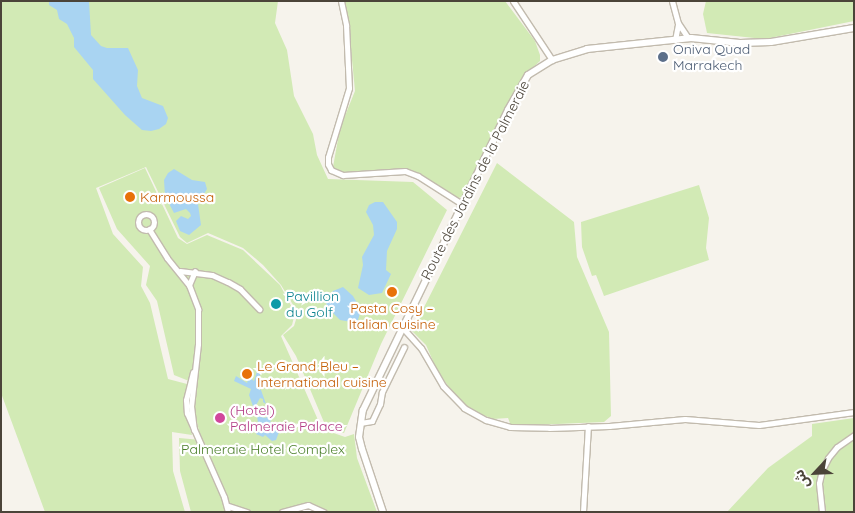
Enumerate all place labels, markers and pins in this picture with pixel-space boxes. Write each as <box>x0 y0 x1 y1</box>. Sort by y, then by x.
place label: Oniva Quad Marrakech <box>673 41 750 74</box>
marker: Oniva Quad Marrakech <box>657 51 669 63</box>
place label: Karmoussa <box>140 189 214 205</box>
marker: Karmoussa <box>124 191 136 203</box>
marker: Pasta Cosy – Italian cuisine <box>386 286 398 298</box>
place label: Pavillion du Golf <box>286 288 339 321</box>
marker: Pavillion du Golf <box>270 298 282 310</box>
place label: Pasta Cosy – Italian cuisine <box>348 300 436 332</box>
place label: Le Grand Bleu – International cuisine <box>257 358 387 391</box>
marker: Le Grand Bleu – International cuisine <box>241 368 253 380</box>
place label: (Hotel) Palmeraie Palace <box>230 402 343 434</box>
marker: (Hotel) Palmeraie Palace <box>214 412 226 424</box>

